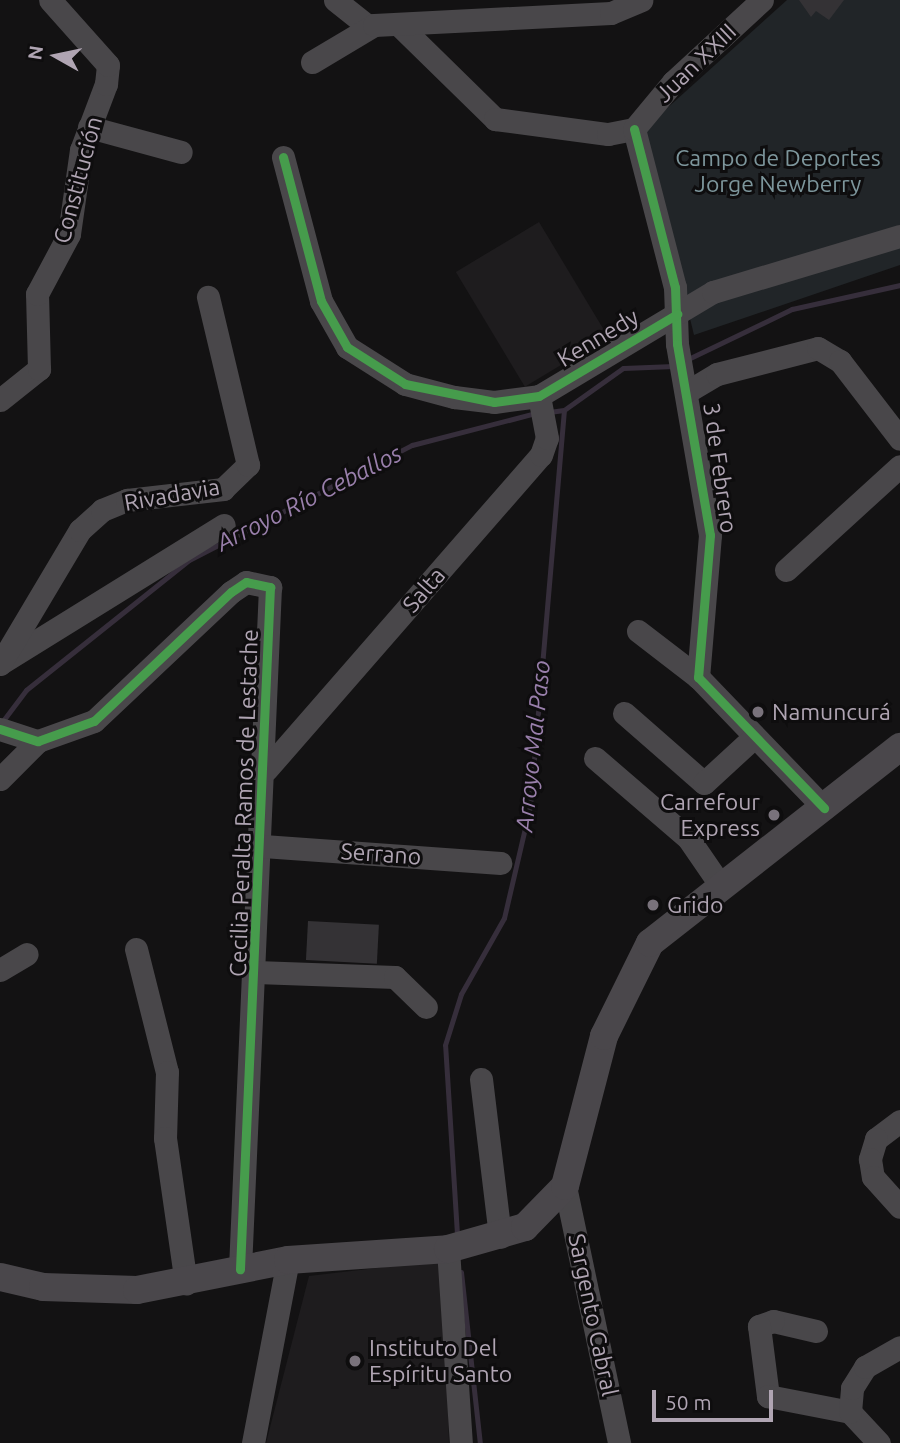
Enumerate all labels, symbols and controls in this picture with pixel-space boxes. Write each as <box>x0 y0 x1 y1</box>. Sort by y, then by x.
street label: Juan XXIII <box>650 18 742 108</box>
north arrow <box>21 21 91 91</box>
text: N <box>23 44 47 61</box>
street label: Constitución <box>48 113 108 247</box>
park label: Campo de Deportes Jorge Newberry <box>675 144 881 198</box>
street label: Kennedy <box>552 303 644 373</box>
street label: 3 de Febrero <box>697 401 743 535</box>
water label: Arroyo Río Ceballos <box>211 439 407 557</box>
street label: Rivadavia <box>122 473 222 517</box>
street label: Salta <box>397 562 451 618</box>
street label: Cecilia Peralta Ramos de Lestache <box>224 629 264 977</box>
water label: Arroyo Mal Paso <box>510 659 556 833</box>
place label: Namuncurá <box>772 698 891 726</box>
marker: Namuncurá <box>750 704 766 720</box>
place label: Carrefour Express <box>660 788 760 842</box>
marker: Carrefour Express <box>766 807 782 823</box>
street label: Serrano <box>340 837 422 871</box>
place label: Grido <box>667 891 723 919</box>
marker: Grido <box>645 897 661 913</box>
street label: Sargento Cabral <box>562 1231 624 1399</box>
place label: Instituto Del Espíritu Santo <box>369 1334 512 1388</box>
marker: Instituto Del Espíritu Santo <box>347 1353 363 1369</box>
scale bar <box>655 1376 776 1420</box>
text: 50 m <box>665 1390 712 1414</box>

